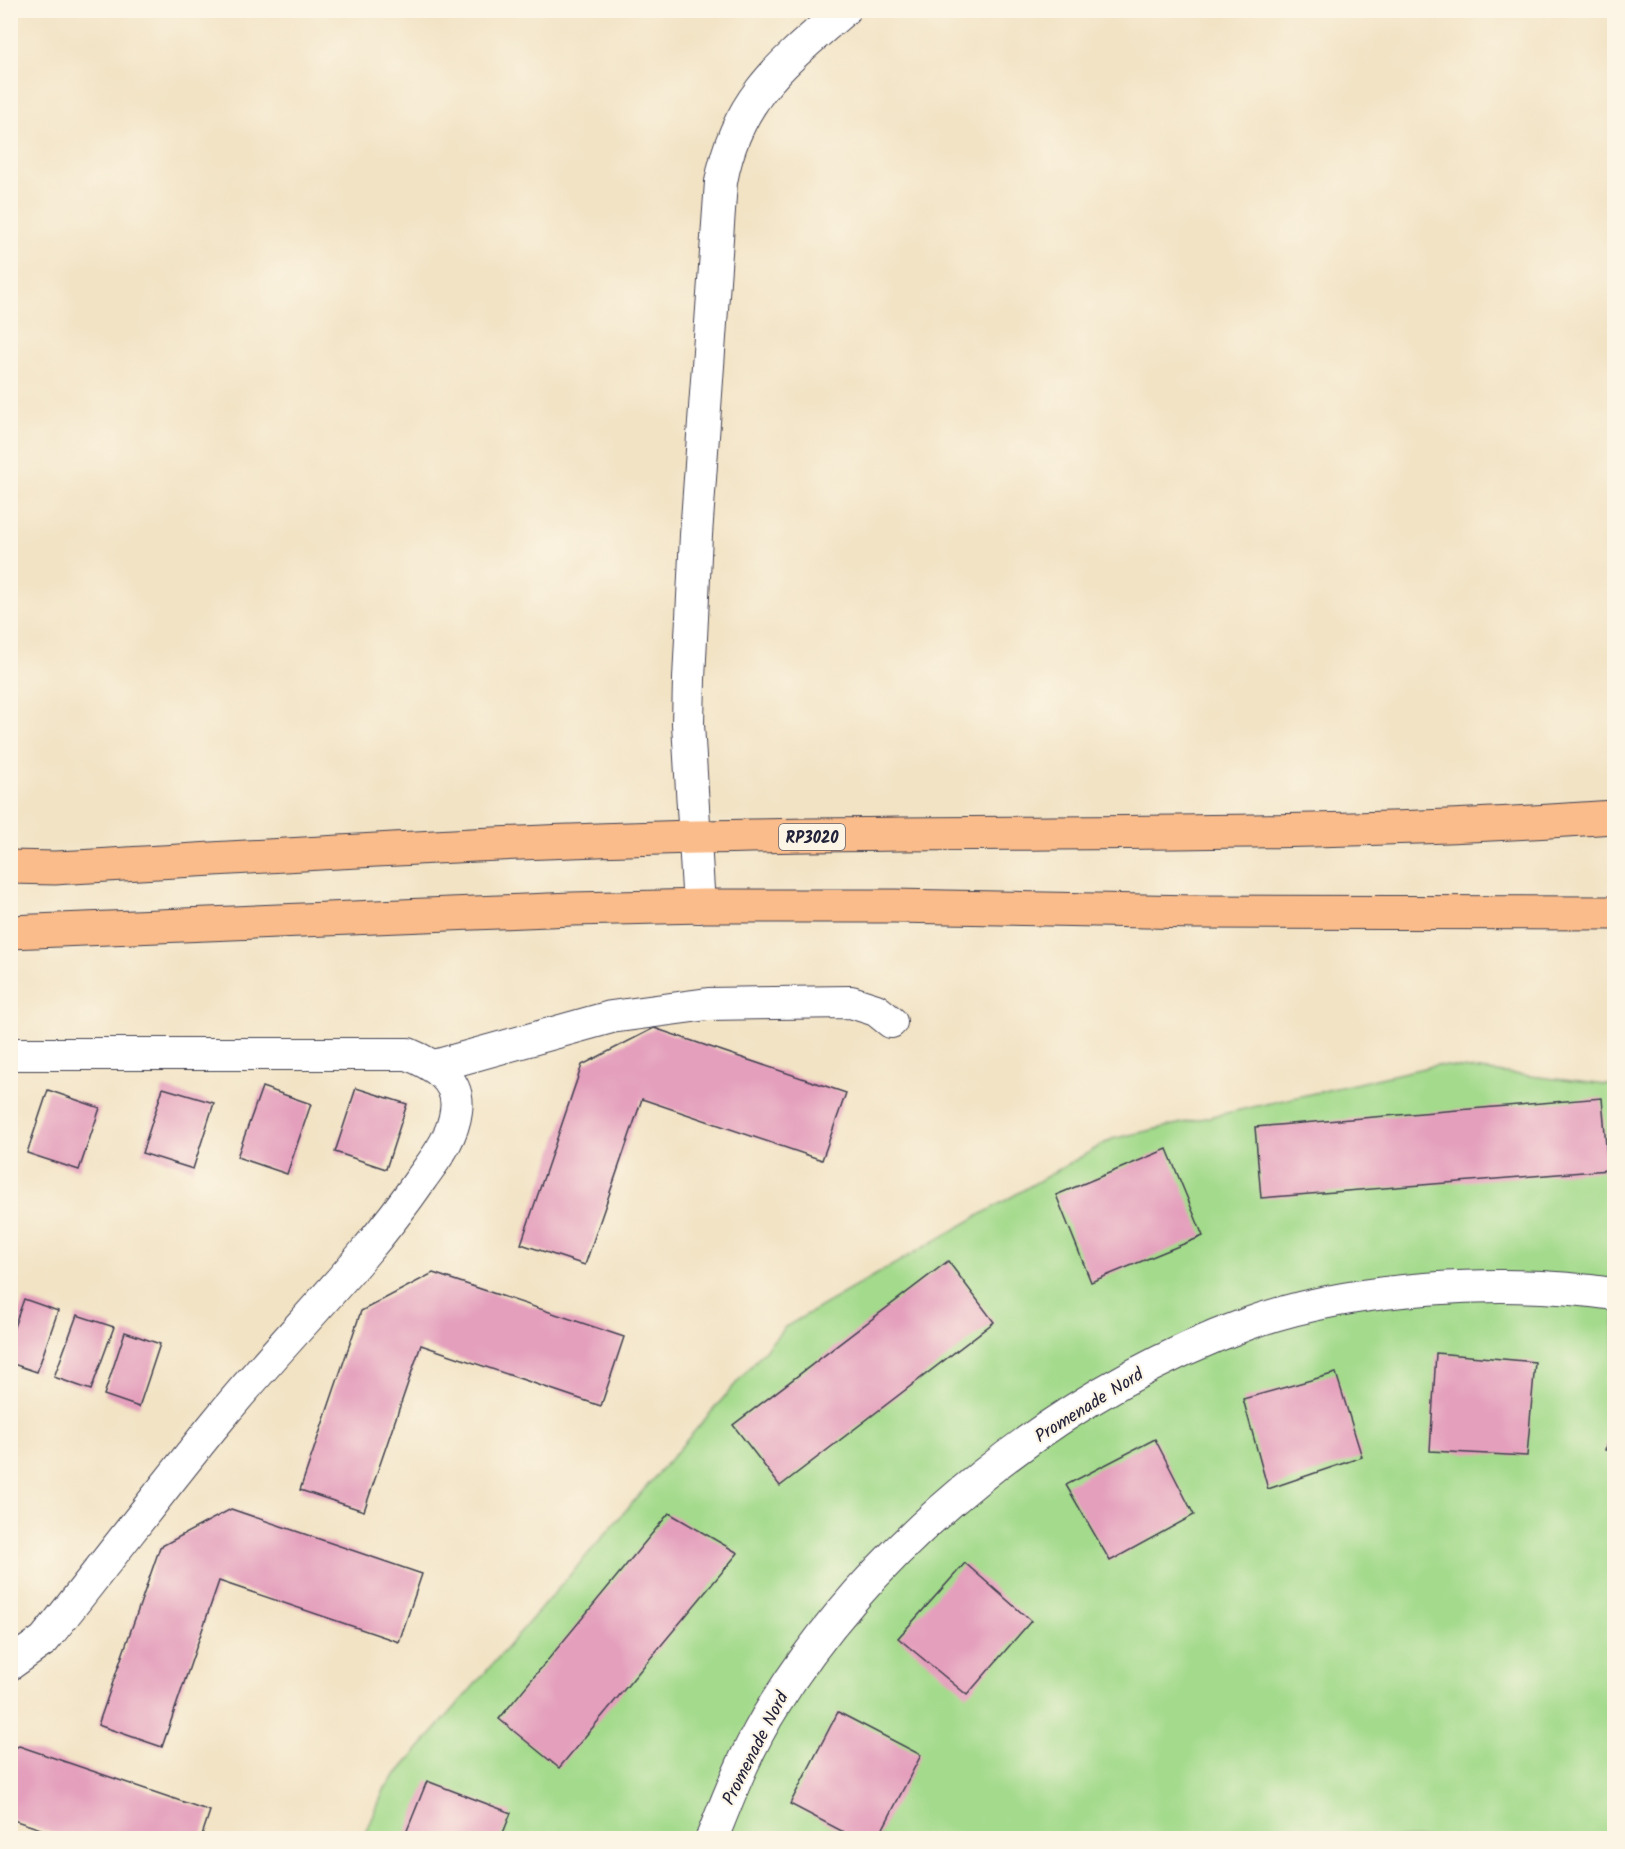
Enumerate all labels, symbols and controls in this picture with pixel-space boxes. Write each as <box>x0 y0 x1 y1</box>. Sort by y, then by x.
road number: RP3020 <box>779 824 845 850</box>
street label: Promenade Nord <box>1030 1361 1151 1451</box>
street label: Promenade Nord <box>715 1686 798 1810</box>

